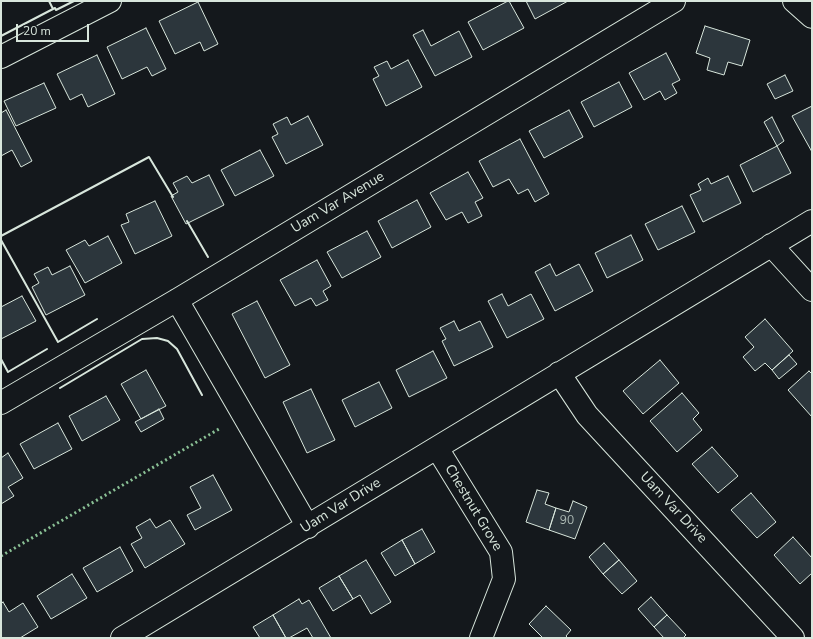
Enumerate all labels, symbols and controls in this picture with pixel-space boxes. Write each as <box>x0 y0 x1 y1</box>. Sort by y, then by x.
scale bar <box>18 16 91 42</box>
text: 20 m <box>23 23 51 39</box>
street label: Uam Var Avenue <box>288 169 388 237</box>
street label: Chestnut Grove <box>441 462 505 554</box>
street label: Uam Var Drive <box>636 469 710 547</box>
street label: Uam Var Drive <box>298 475 384 537</box>
house number: 90 <box>560 514 574 528</box>

